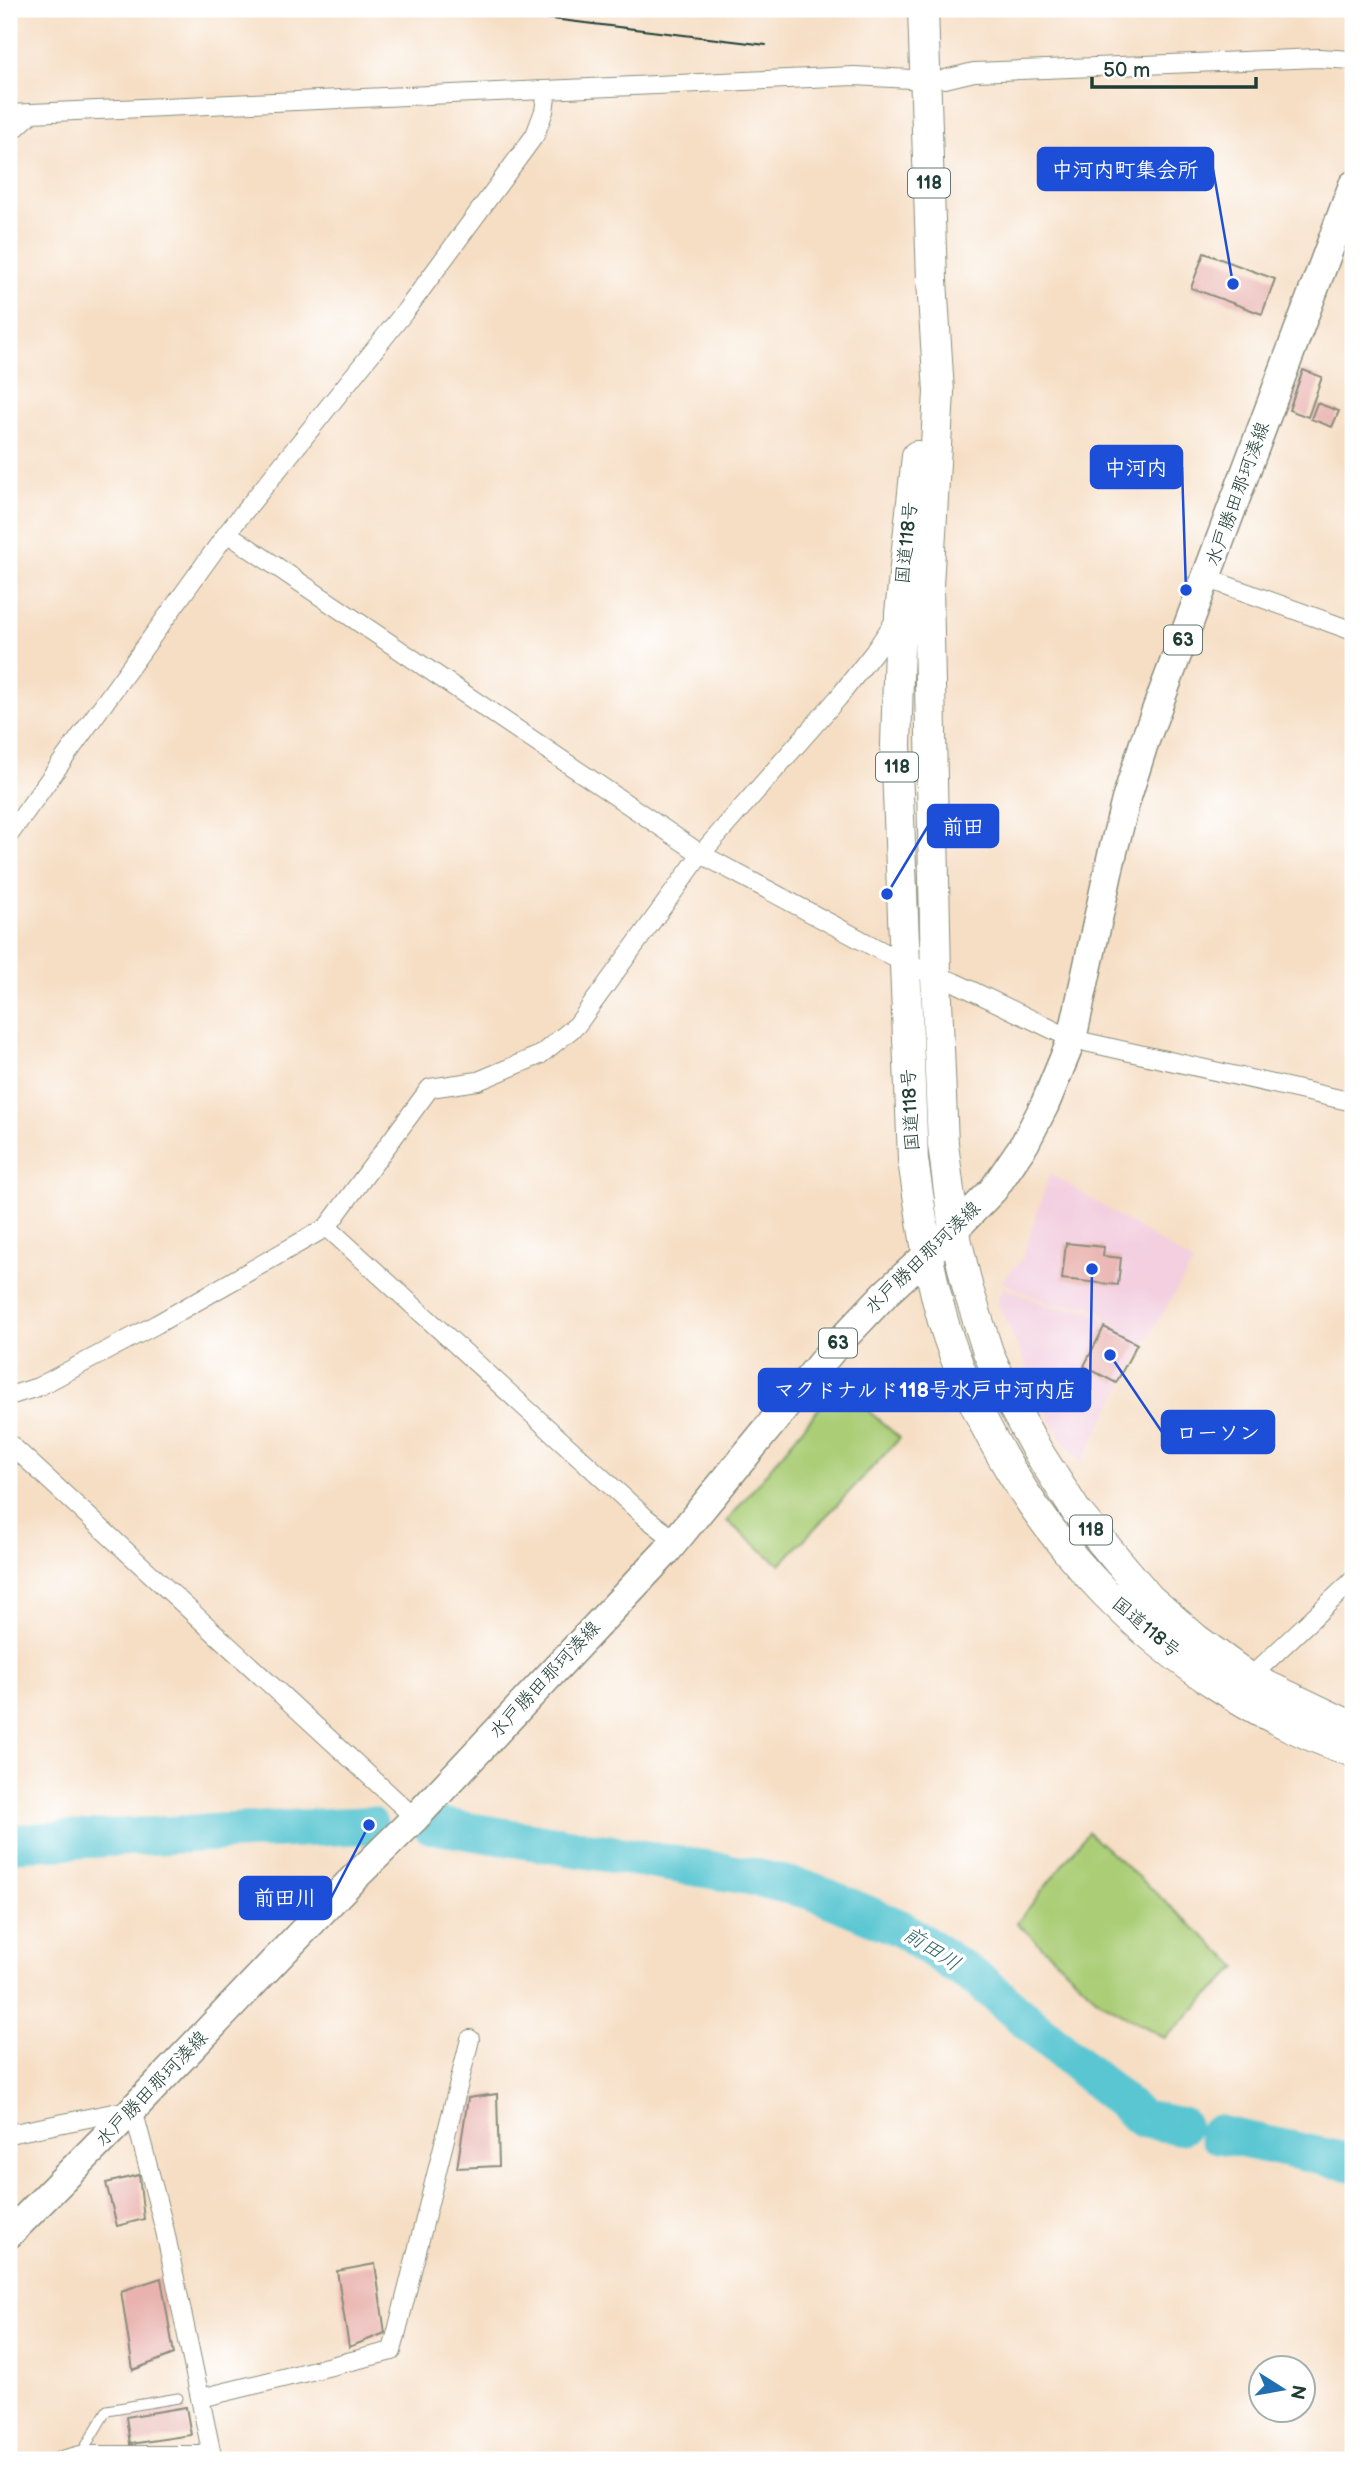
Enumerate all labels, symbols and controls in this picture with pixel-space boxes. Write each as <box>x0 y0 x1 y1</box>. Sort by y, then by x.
scale bar <box>1092 46 1257 90</box>
text: 50 m <box>1103 58 1150 83</box>
callout: 中河内町集会所 <box>1038 148 1213 190</box>
text: 中河内町集会所 <box>1052 158 1199 183</box>
road number: 118 <box>908 168 950 198</box>
street label: 水戸勝田那珂湊線 <box>1201 419 1275 569</box>
callout: 中河内 <box>1091 446 1182 488</box>
text: 中河内 <box>1105 456 1168 481</box>
street label: 国道118号 <box>891 501 923 585</box>
road number: 63 <box>1164 626 1202 654</box>
road number: 118 <box>876 752 918 782</box>
callout: 前田 <box>928 805 998 847</box>
text: 前田 <box>942 815 984 840</box>
street label: 国道118号 <box>897 1068 925 1152</box>
street label: 水戸勝田那珂湊線 <box>860 1197 986 1319</box>
road number: 63 <box>819 1328 857 1358</box>
callout: マクドナルド118号水戸中河内店 <box>759 1369 1090 1411</box>
text: マクドナルド118号水戸中河内店 <box>774 1378 1076 1403</box>
callout: ローソン <box>1162 1411 1274 1453</box>
text: ローソン <box>1176 1421 1260 1446</box>
road number: 118 <box>1070 1516 1112 1545</box>
street label: 国道118号 <box>1107 1593 1185 1663</box>
street label: 水戸勝田那珂湊線 <box>485 1617 605 1743</box>
callout: 前田川 <box>240 1877 331 1919</box>
text: 前田川 <box>254 1886 317 1911</box>
water label: 前田川 <box>899 1921 965 1977</box>
street label: 水戸勝田那珂湊線 <box>91 2026 213 2152</box>
north arrow <box>1246 2354 1316 2424</box>
text: N <box>1285 2383 1310 2401</box>

